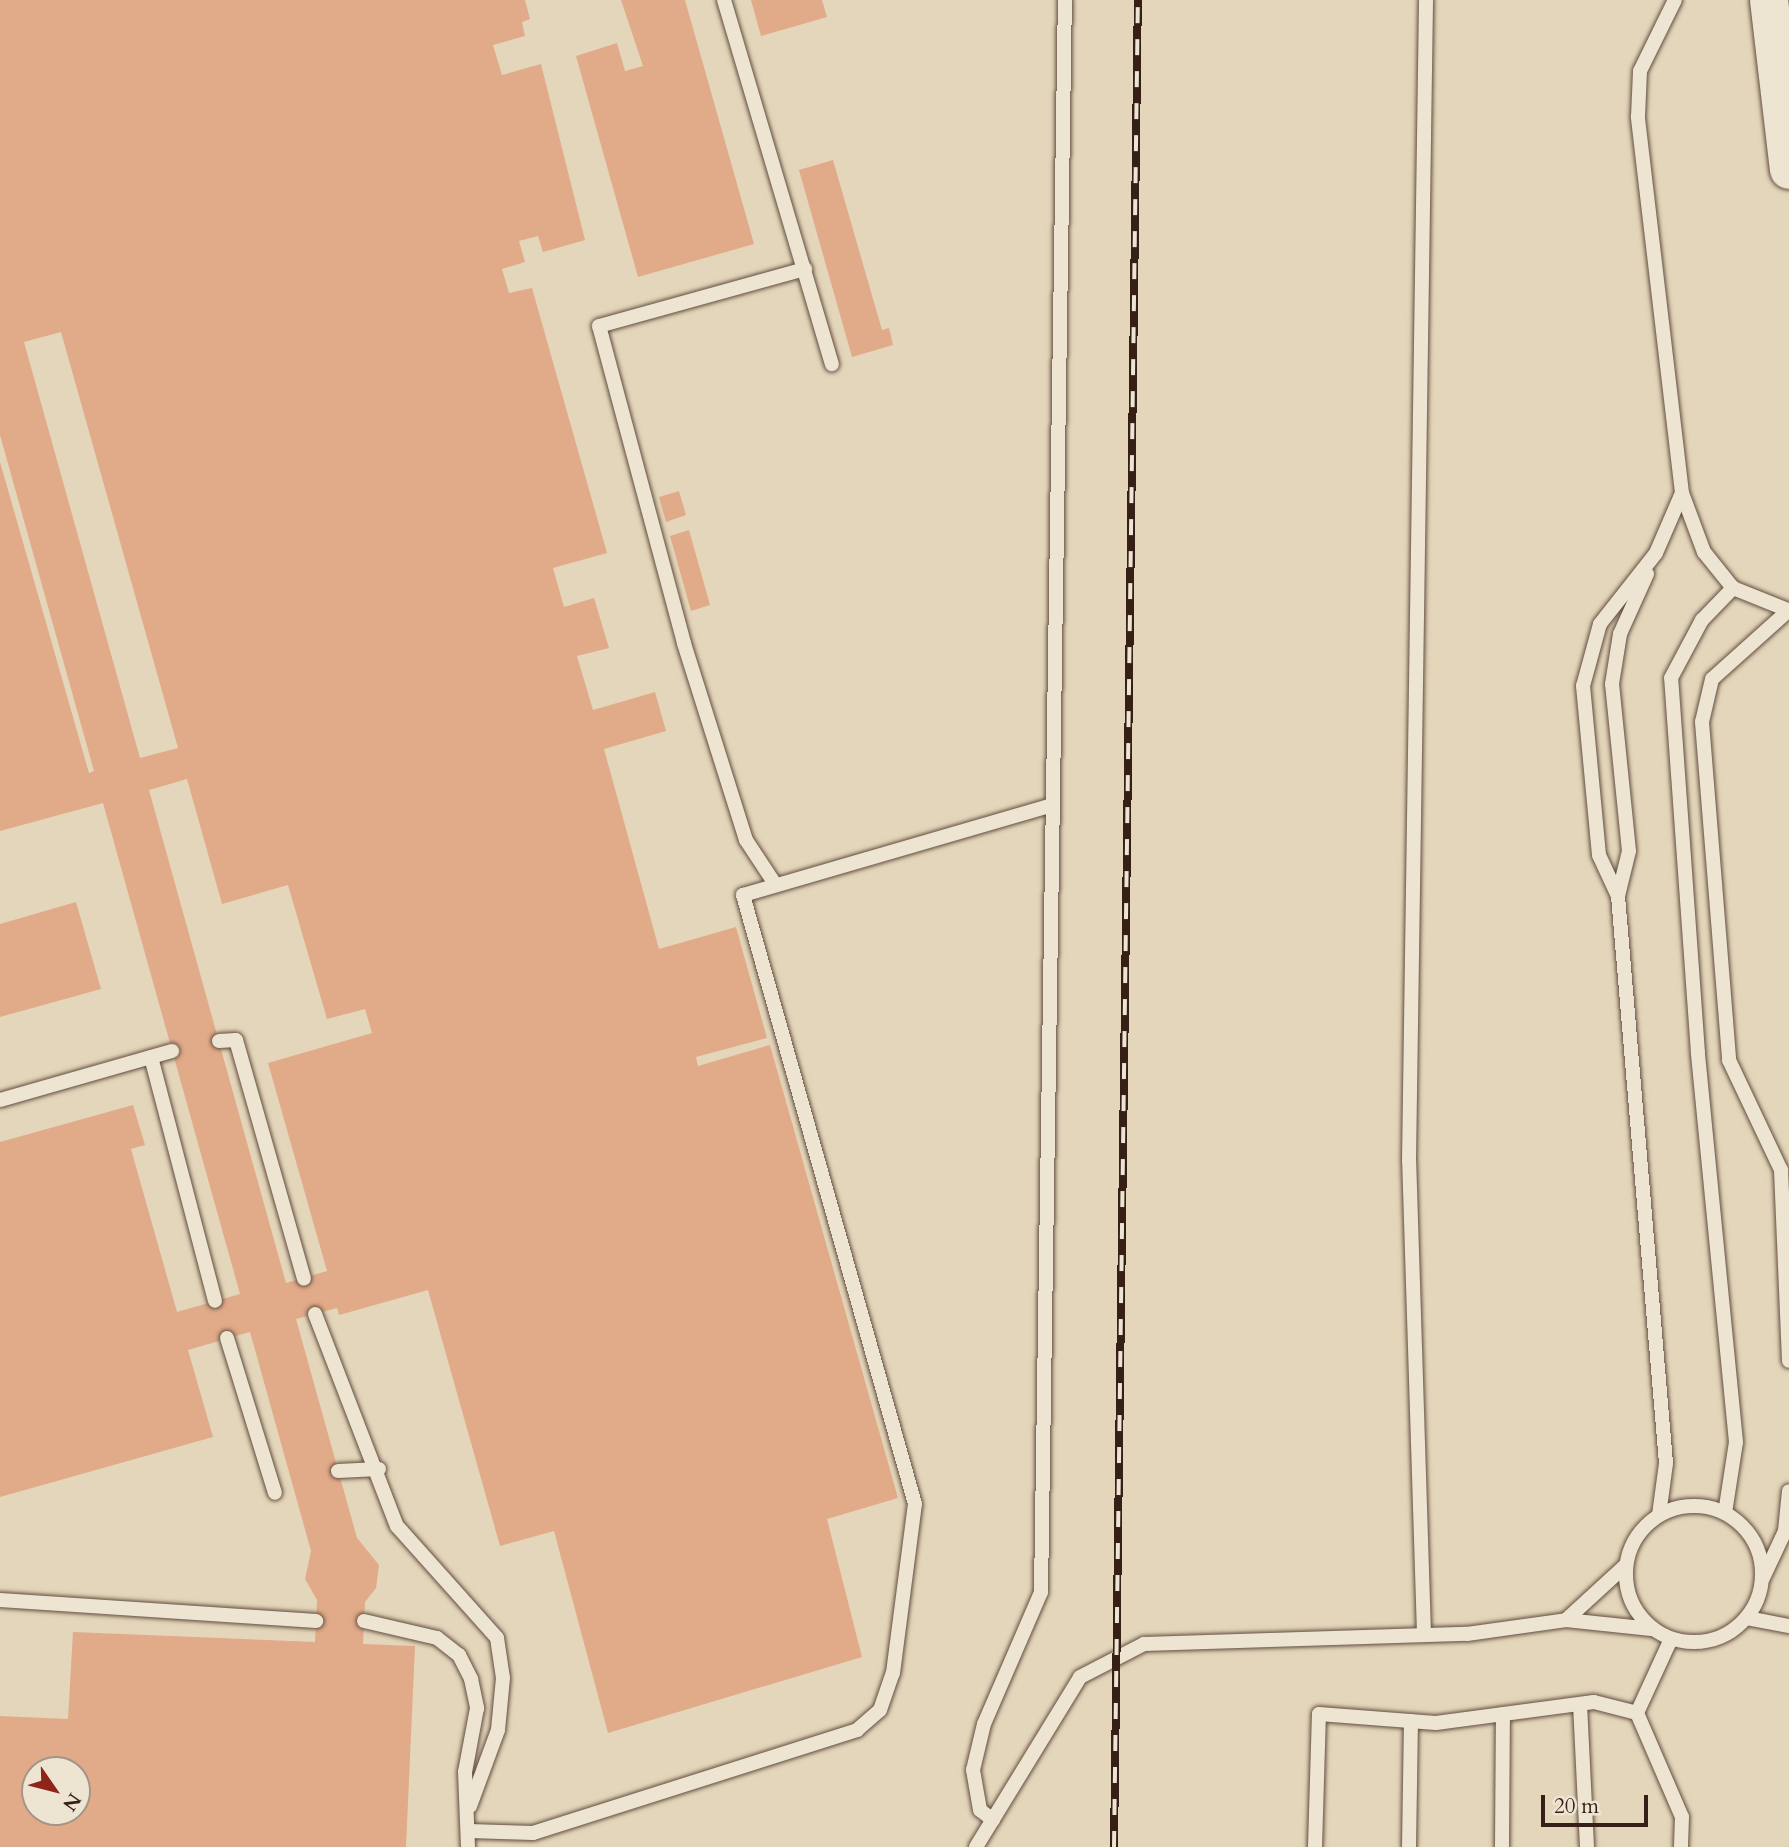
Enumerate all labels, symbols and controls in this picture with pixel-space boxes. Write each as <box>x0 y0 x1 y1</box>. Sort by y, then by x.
north arrow <box>21 1756 91 1826</box>
scale bar <box>1544 1780 1651 1824</box>
text: N <box>56 1788 87 1816</box>
text: 20 m <box>1554 1792 1599 1821</box>

